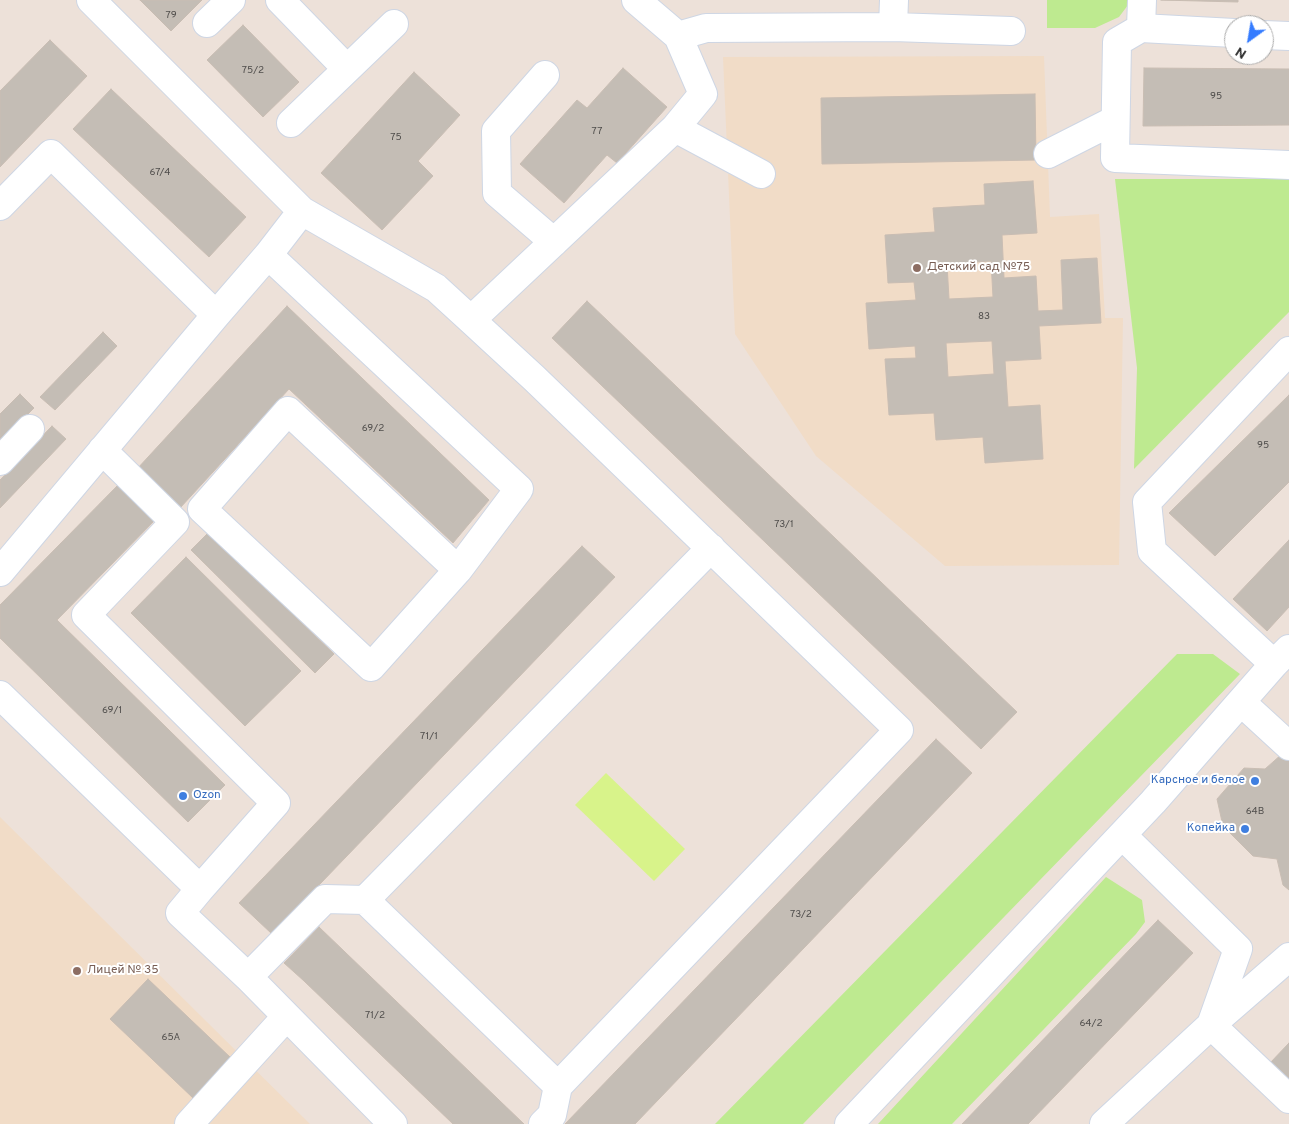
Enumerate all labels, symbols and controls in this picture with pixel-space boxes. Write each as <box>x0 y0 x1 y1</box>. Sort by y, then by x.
house number: 79 <box>165 10 177 22</box>
north arrow <box>1224 15 1274 65</box>
text: N <box>1233 42 1250 62</box>
house number: 75/2 <box>242 65 264 77</box>
house number: 95 <box>1210 91 1222 103</box>
house number: 77 <box>592 126 602 138</box>
house number: 75 <box>390 132 402 144</box>
house number: 67/4 <box>150 167 170 179</box>
place label: Детский сад №75 <box>927 261 1030 275</box>
marker: Детский сад №75 <box>911 262 923 274</box>
house number: 83 <box>978 311 990 323</box>
house number: 69/2 <box>362 423 384 435</box>
house number: 95 <box>1257 440 1269 452</box>
house number: 73/1 <box>774 519 794 531</box>
house number: 69/1 <box>102 705 122 717</box>
house number: 71/1 <box>420 731 438 743</box>
place label: Карсное и белое <box>1151 774 1245 788</box>
marker: Карсное и белое <box>1249 775 1261 787</box>
place label: Ozon <box>193 789 221 803</box>
marker: Ozon <box>177 790 189 802</box>
house number: 64В <box>1246 806 1264 818</box>
place label: Копейка <box>1187 822 1235 836</box>
marker: Копейка <box>1239 823 1251 835</box>
house number: 73/2 <box>790 909 812 921</box>
place label: Лицей № 35 <box>87 964 159 978</box>
marker: Лицей № 35 <box>71 965 83 977</box>
house number: 71/2 <box>365 1010 385 1022</box>
house number: 64/2 <box>1079 1018 1103 1030</box>
house number: 65А <box>162 1032 180 1044</box>

